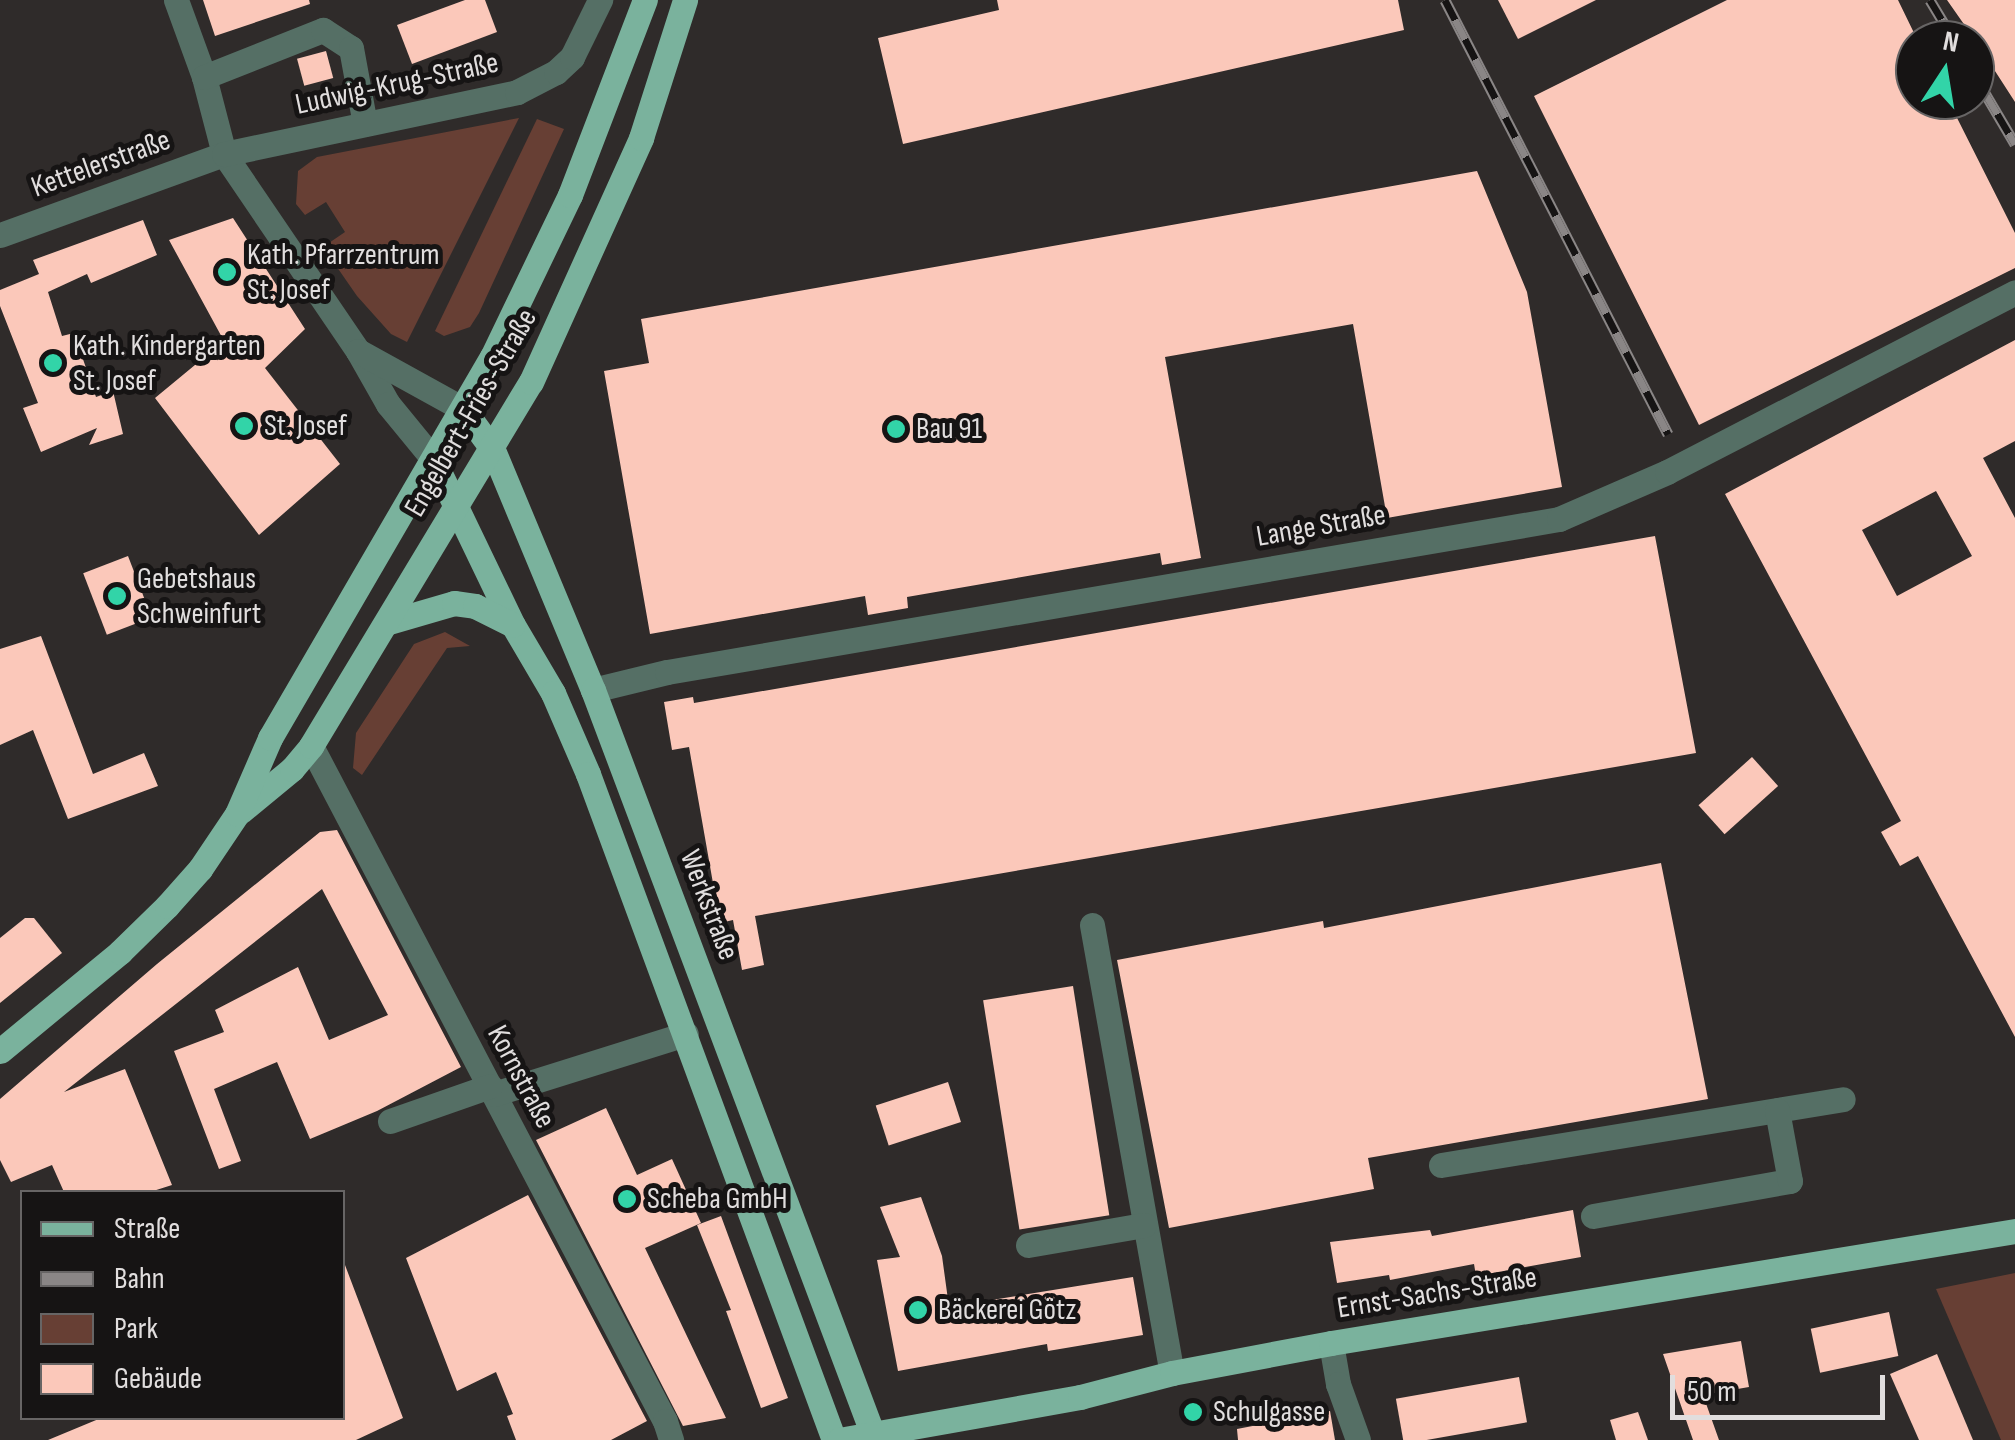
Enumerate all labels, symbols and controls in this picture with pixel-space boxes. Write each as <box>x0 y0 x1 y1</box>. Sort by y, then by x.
north arrow <box>1895 20 1995 120</box>
text: N <box>1940 24 1962 60</box>
street label: Ludwig-Krug-Straße <box>292 45 502 123</box>
street label: Kettelerstraße <box>27 122 175 206</box>
place label: Kath. Pfarrzentrum St. Josef <box>247 237 439 308</box>
marker: Kath. Pfarrzentrum St. Josef <box>216 261 238 283</box>
street label: Engelbert-Fries-Straße <box>397 303 545 523</box>
place label: Kath. Kindergarten St. Josef <box>73 328 261 398</box>
marker: Kath. Kindergarten St. Josef <box>42 352 64 374</box>
place label: St. Josef <box>264 408 347 444</box>
place label: Bau 91 <box>916 411 982 447</box>
marker: St. Josef <box>233 415 255 437</box>
marker: Bau 91 <box>885 418 907 440</box>
street label: Lange Straße <box>1254 497 1388 555</box>
place label: Gebetshaus Schweinfurt <box>137 561 261 632</box>
marker: Gebetshaus Schweinfurt <box>106 585 128 607</box>
street label: Werkstraße <box>672 845 746 965</box>
street label: Kornstraße <box>479 1019 563 1135</box>
place label: Scheba GmbH <box>647 1181 787 1217</box>
marker: Scheba GmbH <box>616 1188 638 1210</box>
legend <box>20 1190 345 1420</box>
text: Straße <box>114 1211 180 1247</box>
street label: Ernst-Sachs-Straße <box>1335 1259 1539 1327</box>
text: Bahn <box>114 1261 165 1297</box>
place label: Bäckerei Götz <box>938 1292 1076 1328</box>
marker: Bäckerei Götz <box>907 1299 929 1321</box>
text: Park <box>114 1311 158 1347</box>
scale bar <box>1675 1355 1890 1417</box>
text: Gebäude <box>114 1361 202 1397</box>
text: 50 m <box>1687 1374 1736 1410</box>
place label: Schulgasse <box>1213 1394 1325 1430</box>
marker: Schulgasse <box>1182 1401 1204 1423</box>

